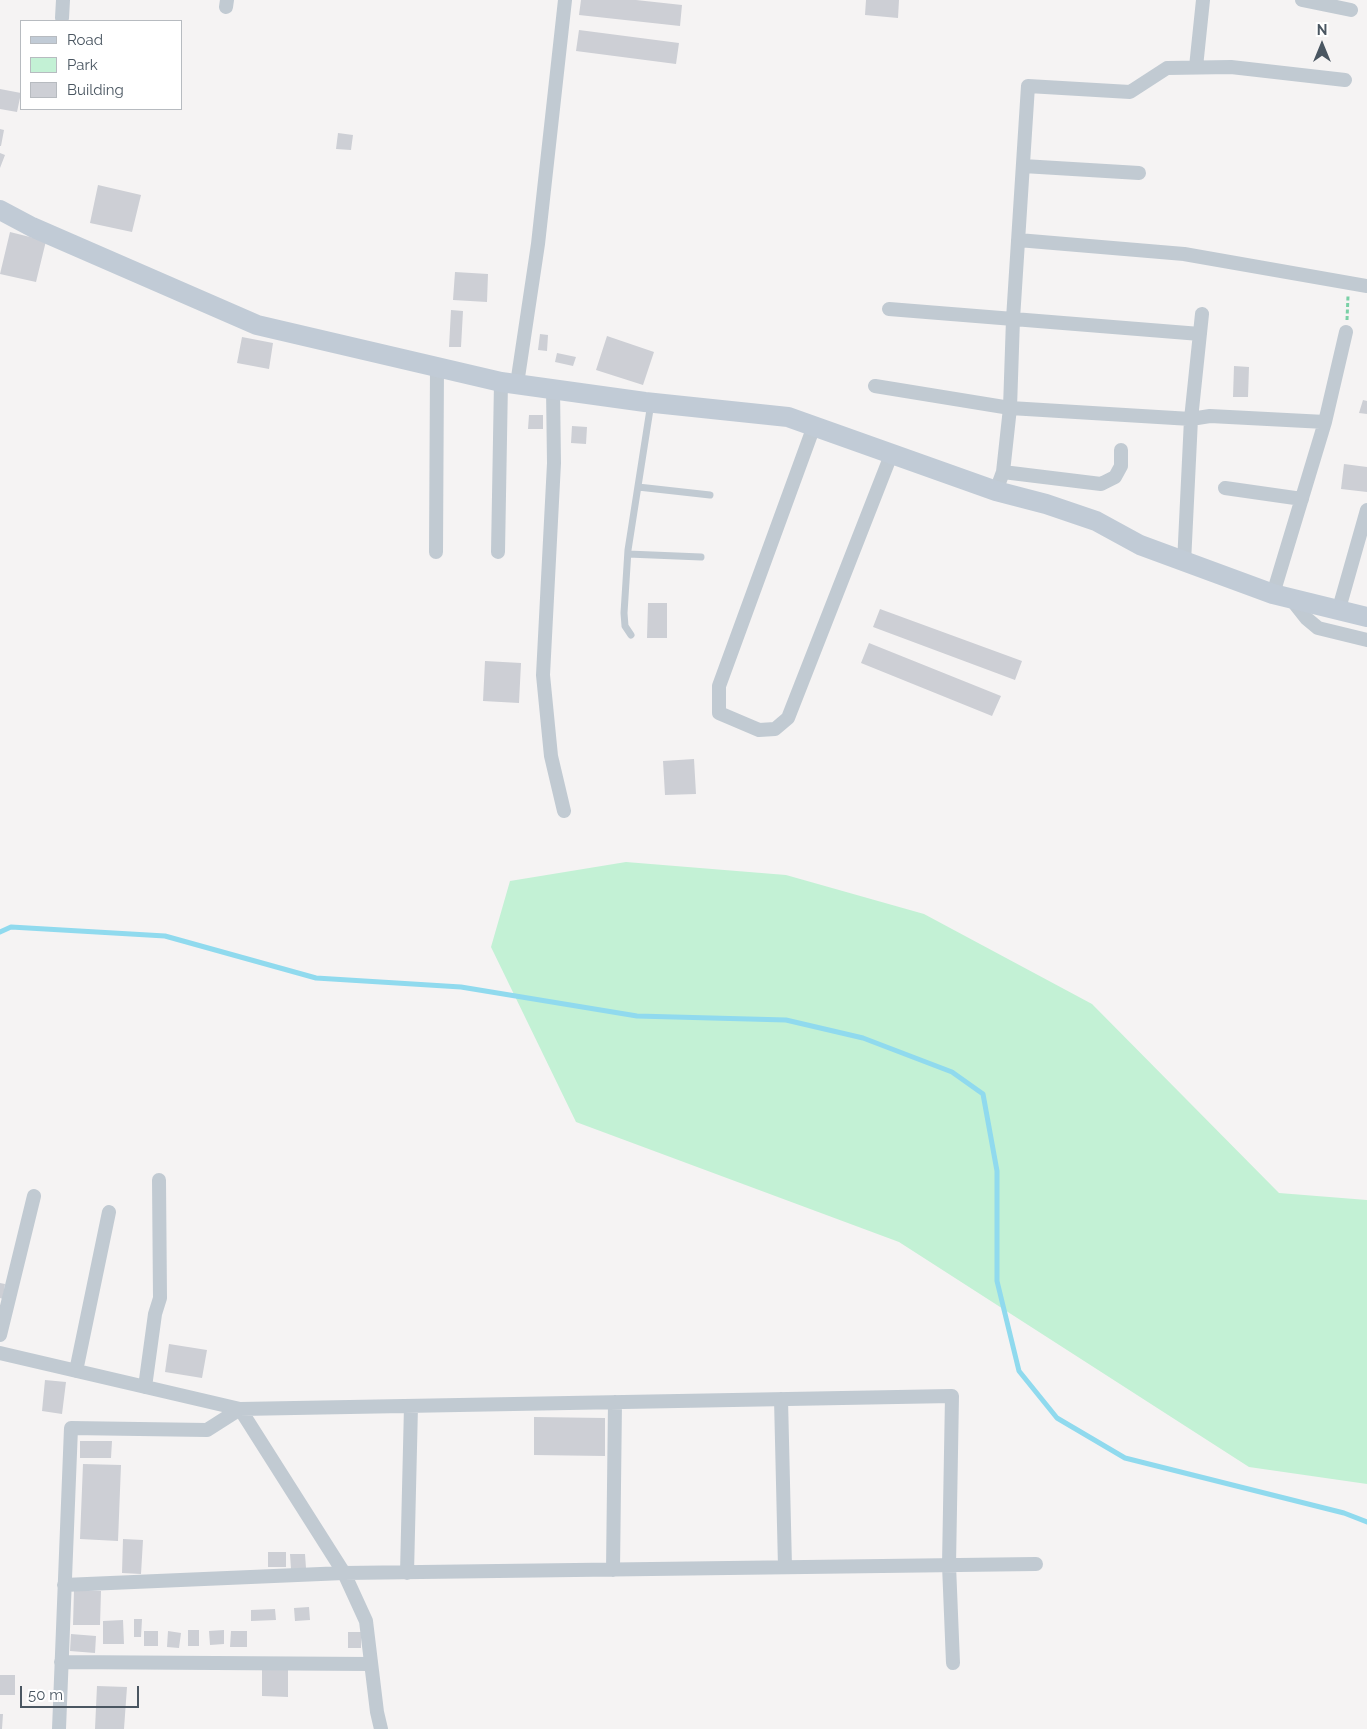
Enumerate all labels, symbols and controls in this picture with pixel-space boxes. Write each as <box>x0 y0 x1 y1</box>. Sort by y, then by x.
legend <box>20 20 182 110</box>
north arrow <box>1297 20 1347 70</box>
text: N <box>1317 22 1327 38</box>
text: Road <box>67 31 103 49</box>
text: Park <box>67 56 98 74</box>
text: Building <box>67 81 124 99</box>
scale bar <box>22 1676 141 1708</box>
text: 50 m <box>28 1686 63 1704</box>

